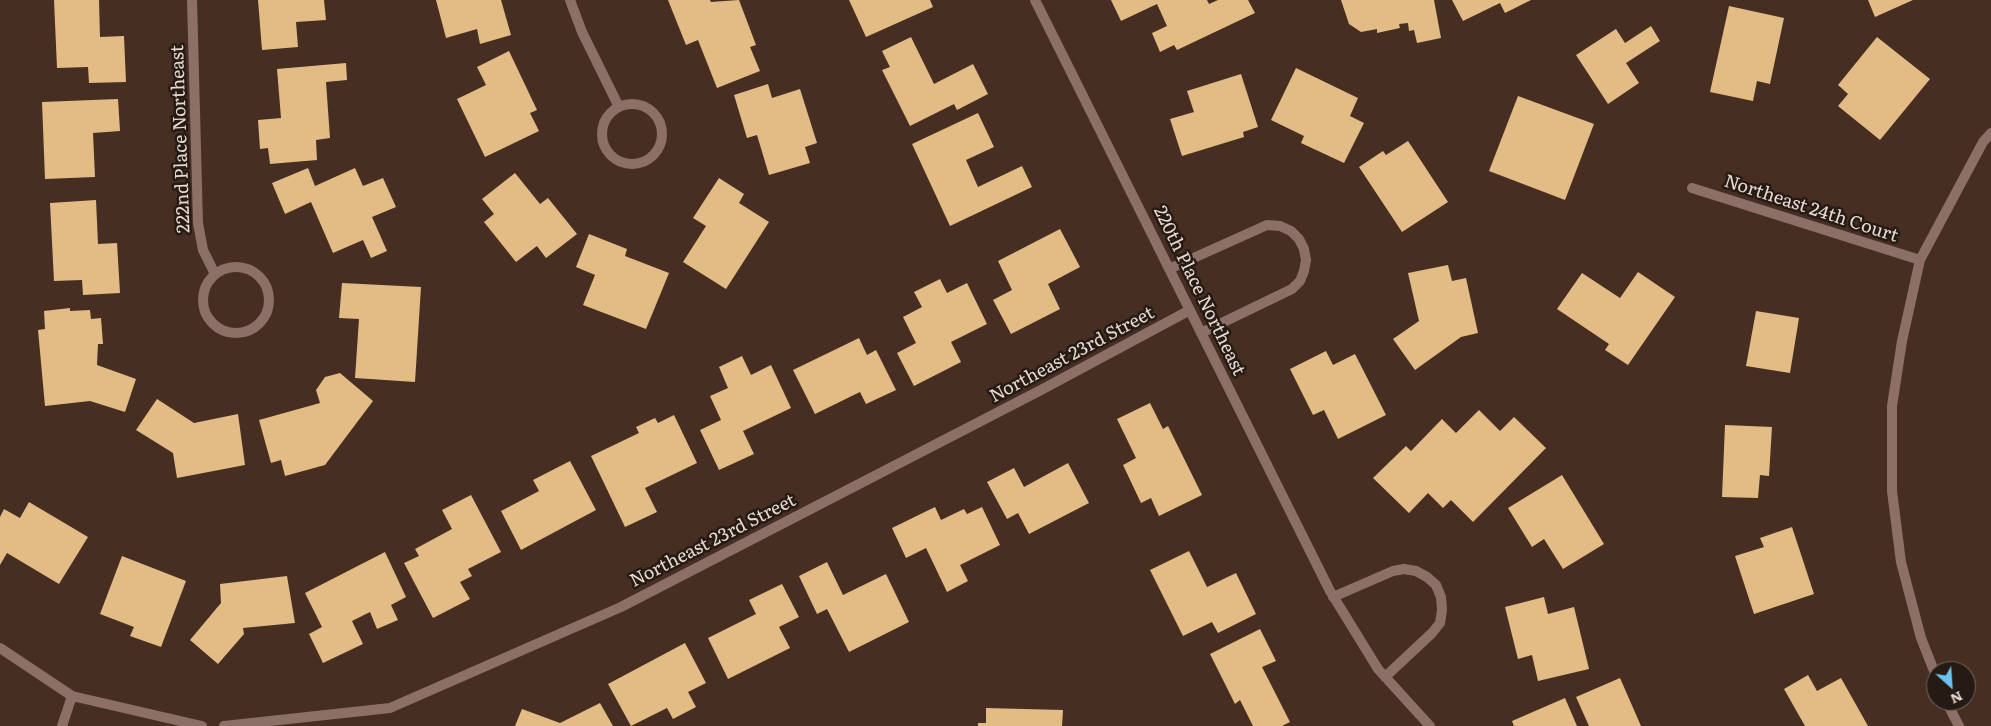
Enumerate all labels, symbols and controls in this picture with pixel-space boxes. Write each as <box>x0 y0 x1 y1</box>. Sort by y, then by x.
street label: 222nd Place Northeast <box>167 45 195 233</box>
street label: Northeast 24th Court <box>1721 171 1901 247</box>
street label: 220th Place Northeast <box>1149 203 1249 379</box>
street label: Northeast 23rd Street <box>986 302 1158 408</box>
street label: Northeast 23rd Street <box>627 490 799 592</box>
north arrow <box>1926 661 1976 711</box>
text: N <box>1947 687 1967 710</box>

